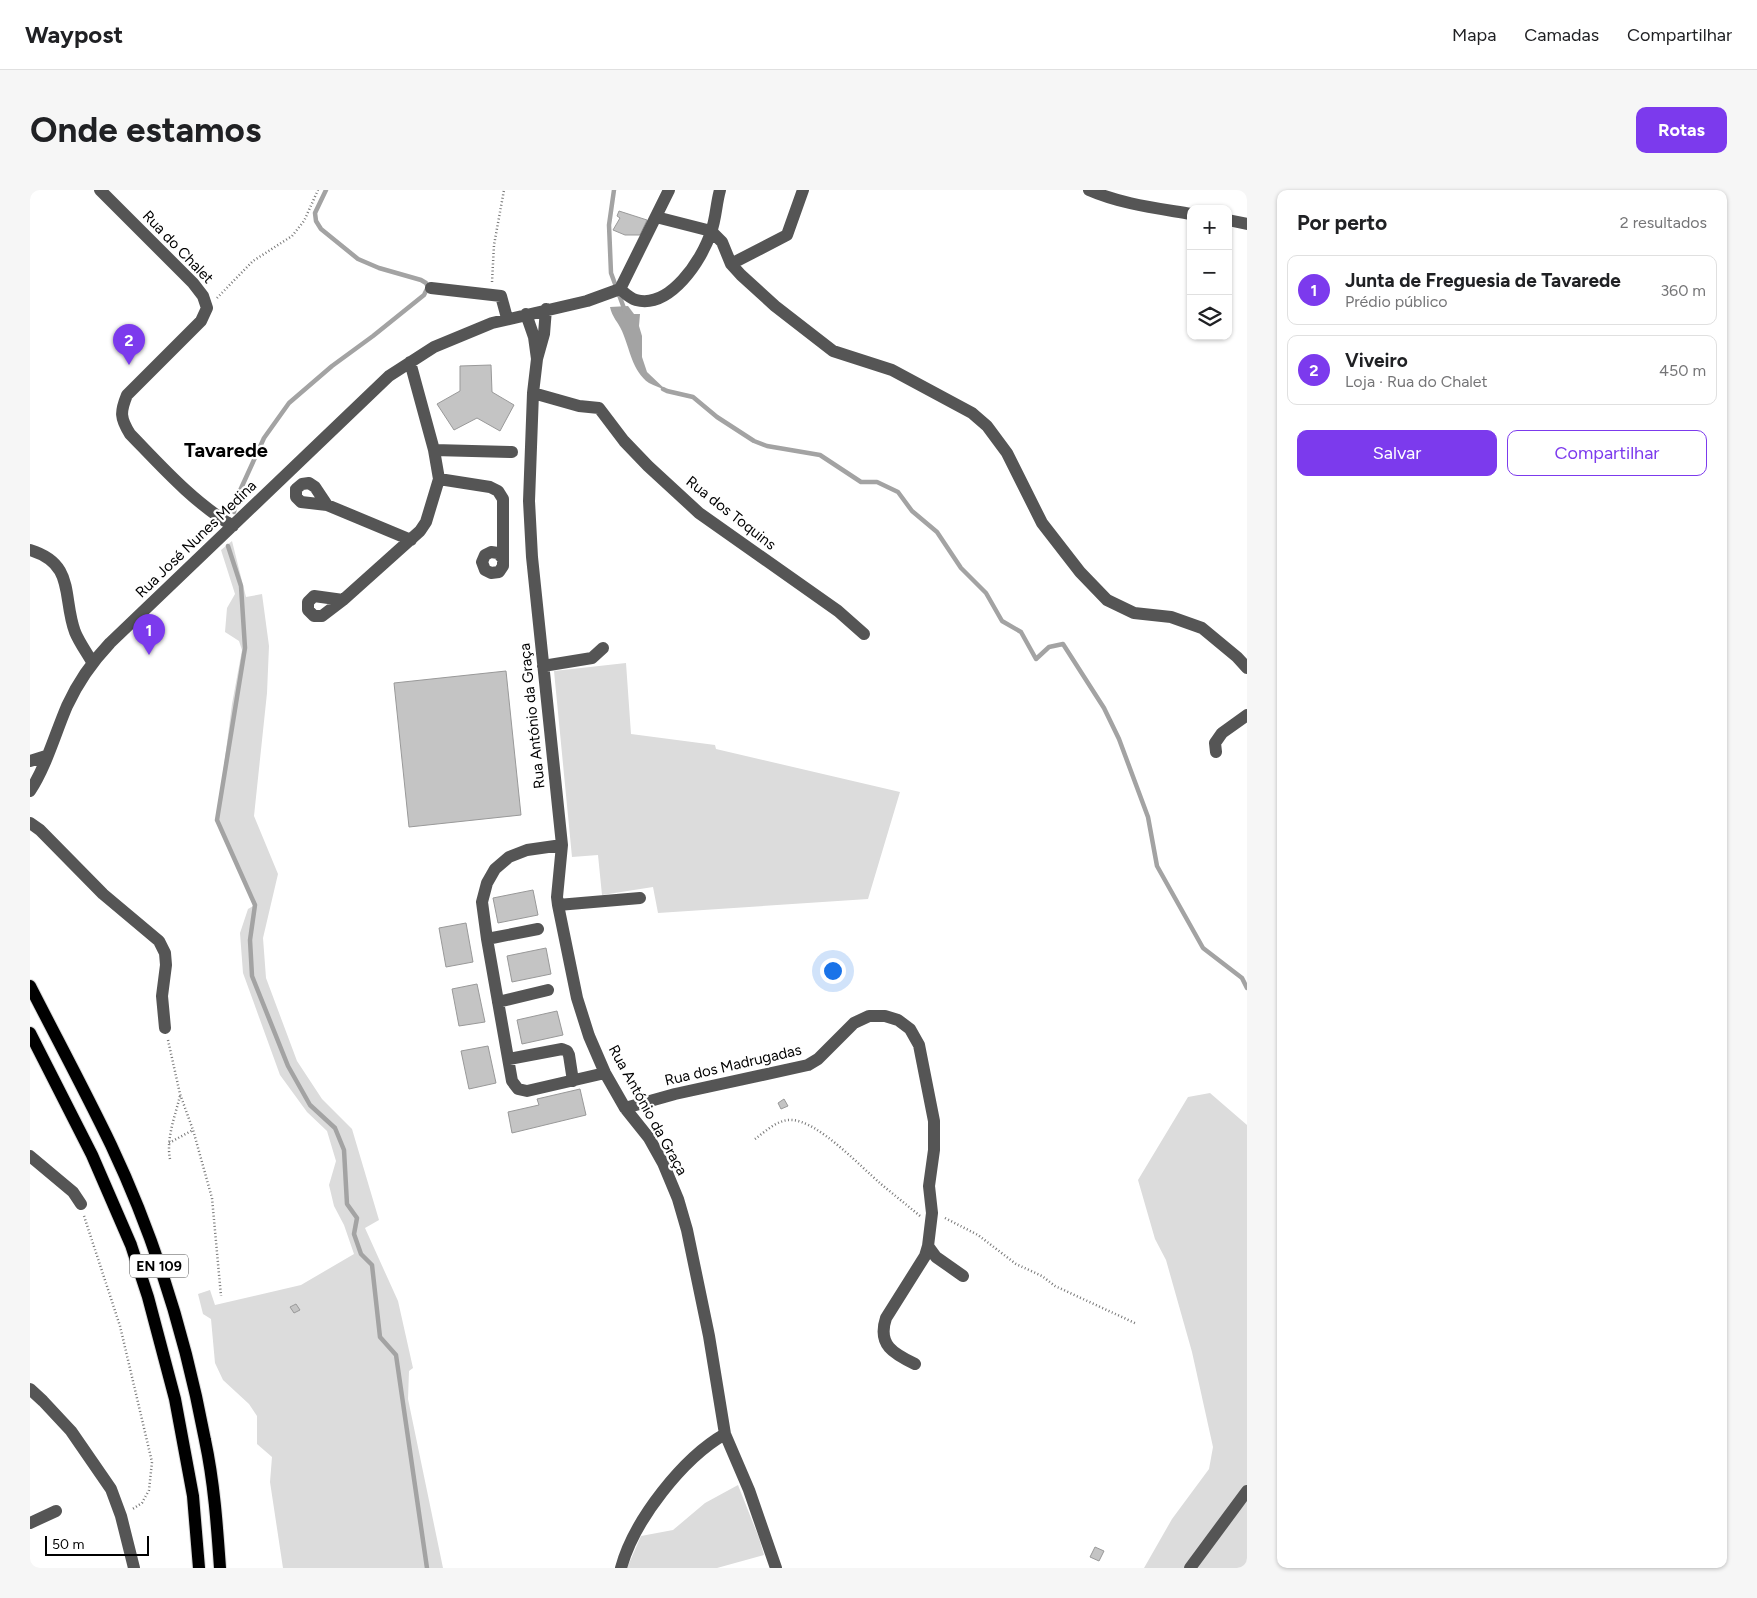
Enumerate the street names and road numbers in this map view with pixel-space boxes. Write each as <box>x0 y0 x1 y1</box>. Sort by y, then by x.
street label: Rua do Chalet <box>139 207 217 287</box>
street label: Rua dos Toquins <box>682 472 780 554</box>
street label: Rua José Nunes Medina <box>132 477 260 601</box>
street label: Rua António da Graça <box>515 642 549 790</box>
street label: Rua dos Madrugadas <box>663 1041 803 1089</box>
street label: Rua António da Graça <box>605 1042 691 1178</box>
road number: EN 109 <box>130 1254 188 1278</box>

